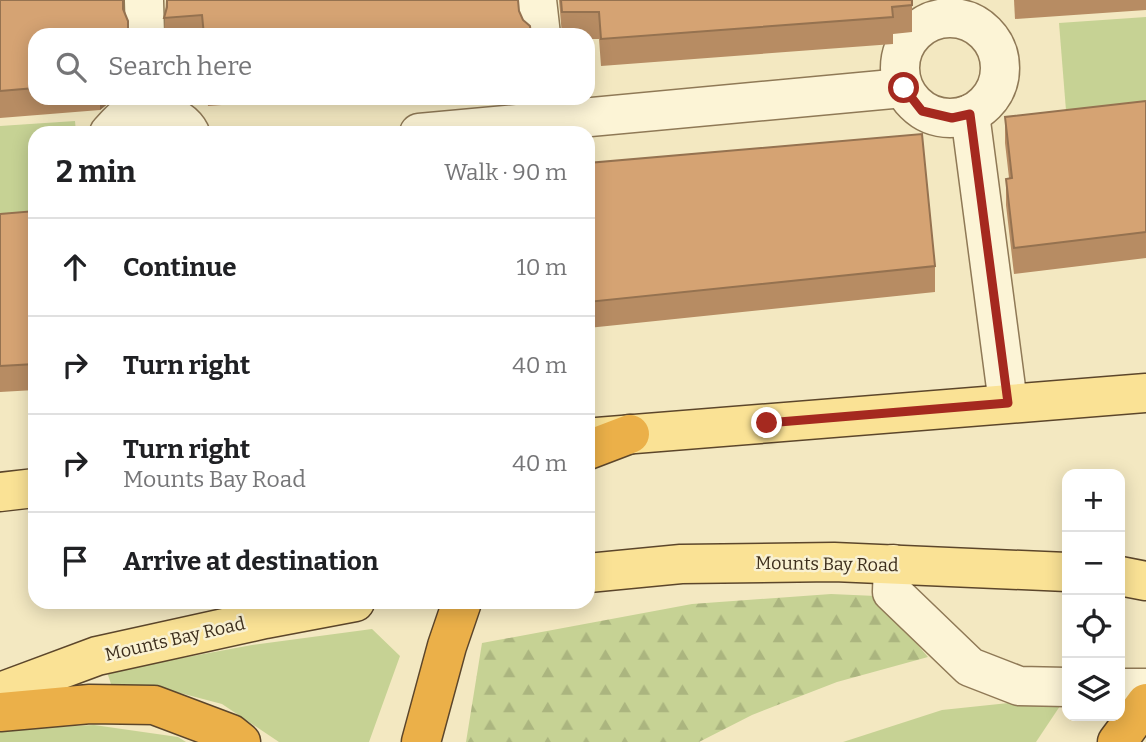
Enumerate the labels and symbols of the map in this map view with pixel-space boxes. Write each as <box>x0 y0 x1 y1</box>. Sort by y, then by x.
route start <box>888 72 919 103</box>
route end <box>751 407 782 438</box>
street label: Mounts Bay Road <box>755 552 899 576</box>
street label: Mounts Bay Road <box>103 612 248 666</box>

